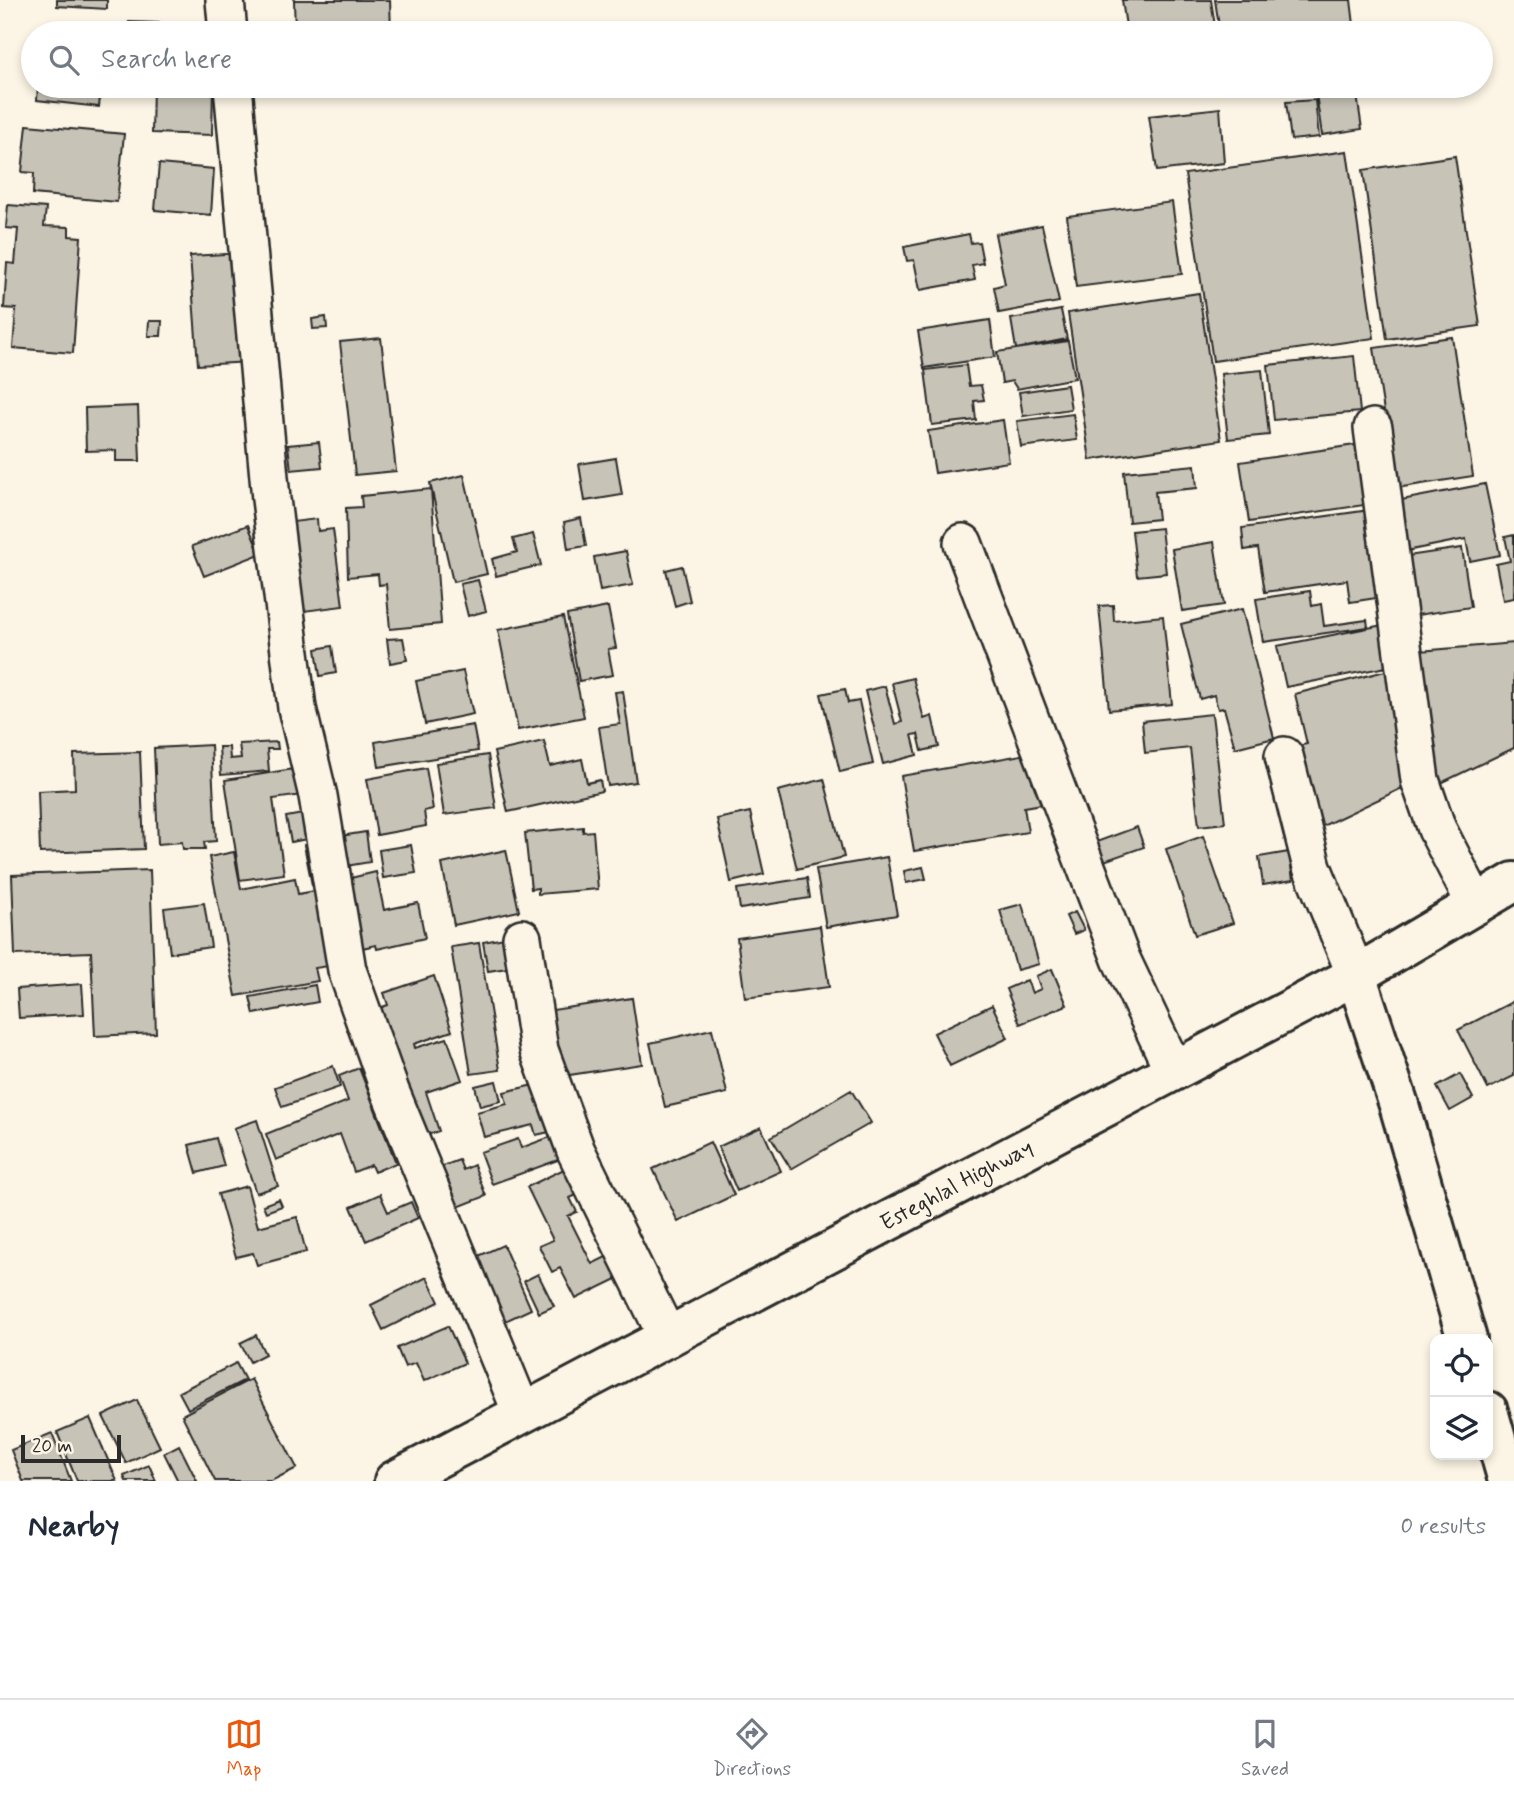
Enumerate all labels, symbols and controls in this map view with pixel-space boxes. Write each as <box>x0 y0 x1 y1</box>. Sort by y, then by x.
search box <box>21 21 1493 98</box>
icon: search <box>45 41 83 79</box>
text: Search here <box>101 43 232 77</box>
street label: Esteghlal Highway <box>875 1133 1040 1241</box>
map controls <box>1430 1334 1493 1460</box>
button: locate <box>1430 1334 1493 1397</box>
button: layers <box>1430 1397 1493 1460</box>
scale bar <box>21 1432 121 1464</box>
text: 20 m <box>32 1434 72 1459</box>
text: Nearby <box>28 1507 119 1546</box>
text: 0 results <box>1400 1512 1486 1542</box>
tab: Map <box>225 1715 263 1782</box>
tab: Directions <box>713 1715 791 1782</box>
tab: Saved <box>1241 1715 1289 1782</box>

